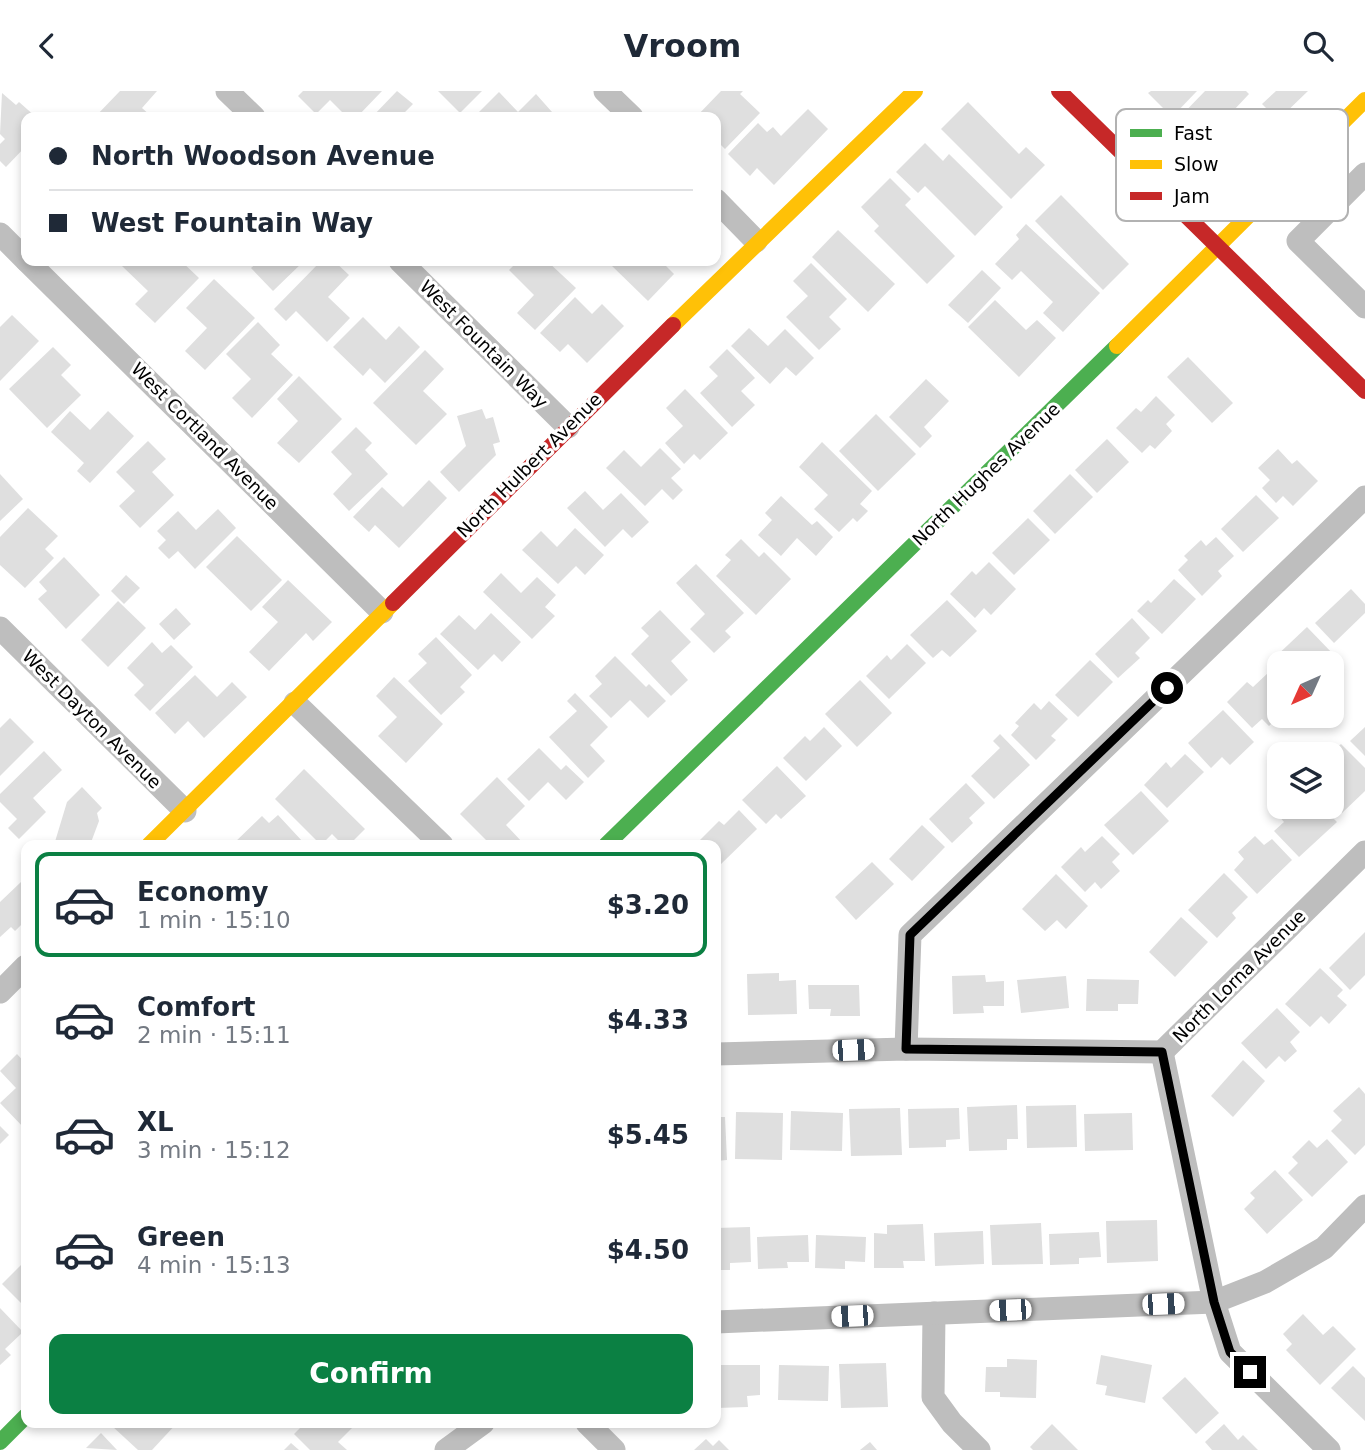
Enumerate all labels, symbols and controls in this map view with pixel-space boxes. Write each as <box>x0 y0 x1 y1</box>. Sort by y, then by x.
icon: back <box>28 27 66 65</box>
text: Vroom <box>624 27 741 65</box>
icon: search <box>1299 27 1337 65</box>
legend <box>1116 109 1348 221</box>
text: Fast <box>1174 122 1212 144</box>
text: North Woodson Avenue <box>91 141 435 171</box>
text: Slow <box>1174 153 1219 175</box>
text: Jam <box>1173 185 1210 207</box>
text: West Fountain Way <box>91 208 373 238</box>
street label: West Fountain Way <box>416 276 552 412</box>
street label: West Cortland Avenue <box>127 358 283 514</box>
street label: North Hulbert Avenue <box>452 388 606 542</box>
street label: North Hughes Avenue <box>908 398 1064 550</box>
street label: West Dayton Avenue <box>18 645 166 793</box>
north arrow <box>1267 651 1344 728</box>
map controls <box>1267 651 1344 819</box>
route start <box>1151 672 1183 704</box>
button: layers <box>1267 742 1344 819</box>
icon: car <box>53 873 116 936</box>
text: Economy <box>137 877 268 907</box>
text: $3.20 <box>607 890 689 920</box>
street label: North Lorna Avenue <box>1168 905 1310 1047</box>
text: 1 min · 15:10 <box>137 907 291 933</box>
icon: car <box>53 988 116 1051</box>
text: Comfort <box>137 992 255 1022</box>
text: $4.33 <box>607 1005 689 1035</box>
text: 2 min · 15:11 <box>137 1022 291 1048</box>
car <box>832 1039 875 1061</box>
icon: car <box>53 1103 116 1166</box>
text: XL <box>137 1107 174 1137</box>
text: $5.45 <box>607 1120 689 1150</box>
text: 3 min · 15:12 <box>137 1137 291 1163</box>
icon: car <box>53 1218 116 1281</box>
text: Green <box>137 1222 225 1252</box>
text: $4.50 <box>607 1235 689 1265</box>
text: 4 min · 15:13 <box>137 1252 291 1278</box>
car <box>1142 1293 1185 1315</box>
car <box>989 1299 1032 1321</box>
car <box>831 1305 874 1327</box>
button: Confirm <box>49 1334 693 1414</box>
route end <box>1234 1356 1266 1388</box>

